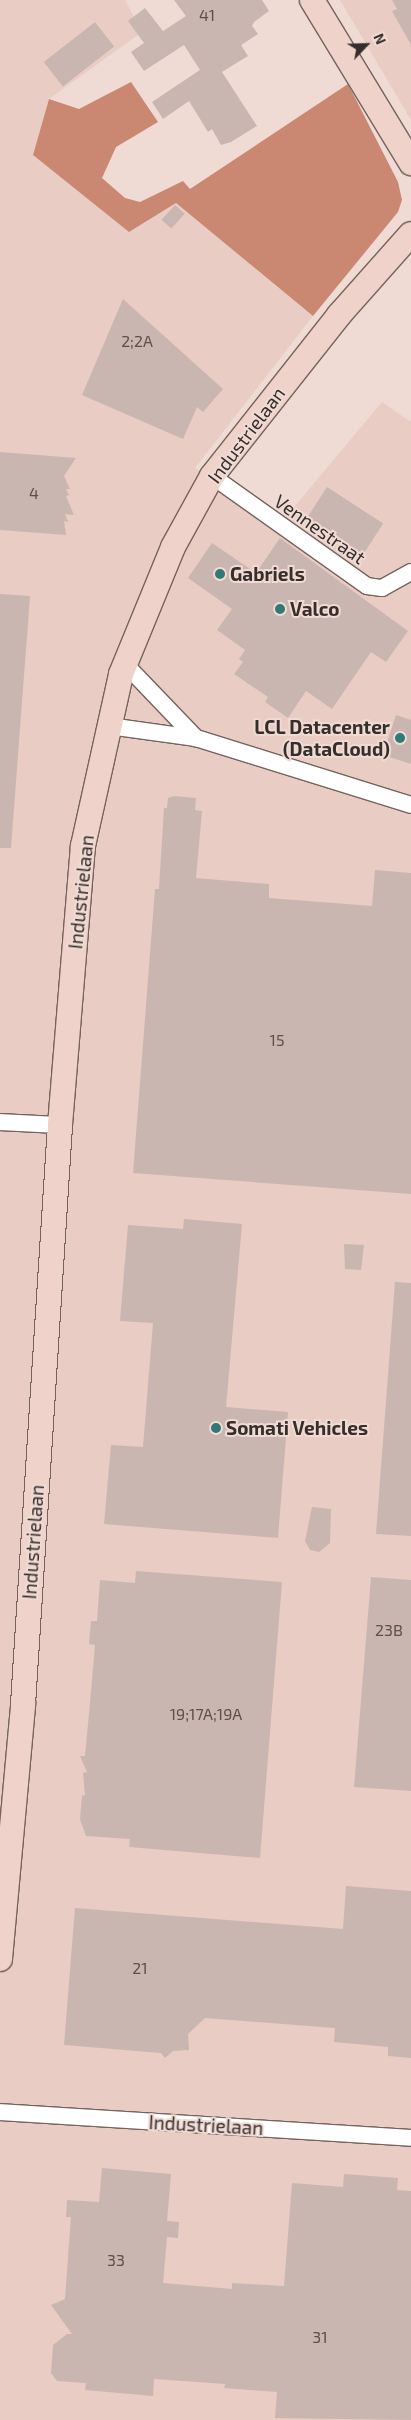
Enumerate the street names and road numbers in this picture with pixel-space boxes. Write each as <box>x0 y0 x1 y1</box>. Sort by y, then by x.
street label: Industrielaan <box>202 382 290 488</box>
street label: Vennestraat <box>270 489 370 569</box>
street label: Industrielaan <box>64 834 98 950</box>
street label: Industrielaan <box>18 1484 48 1600</box>
street label: Industrielaan <box>148 2111 264 2139</box>

